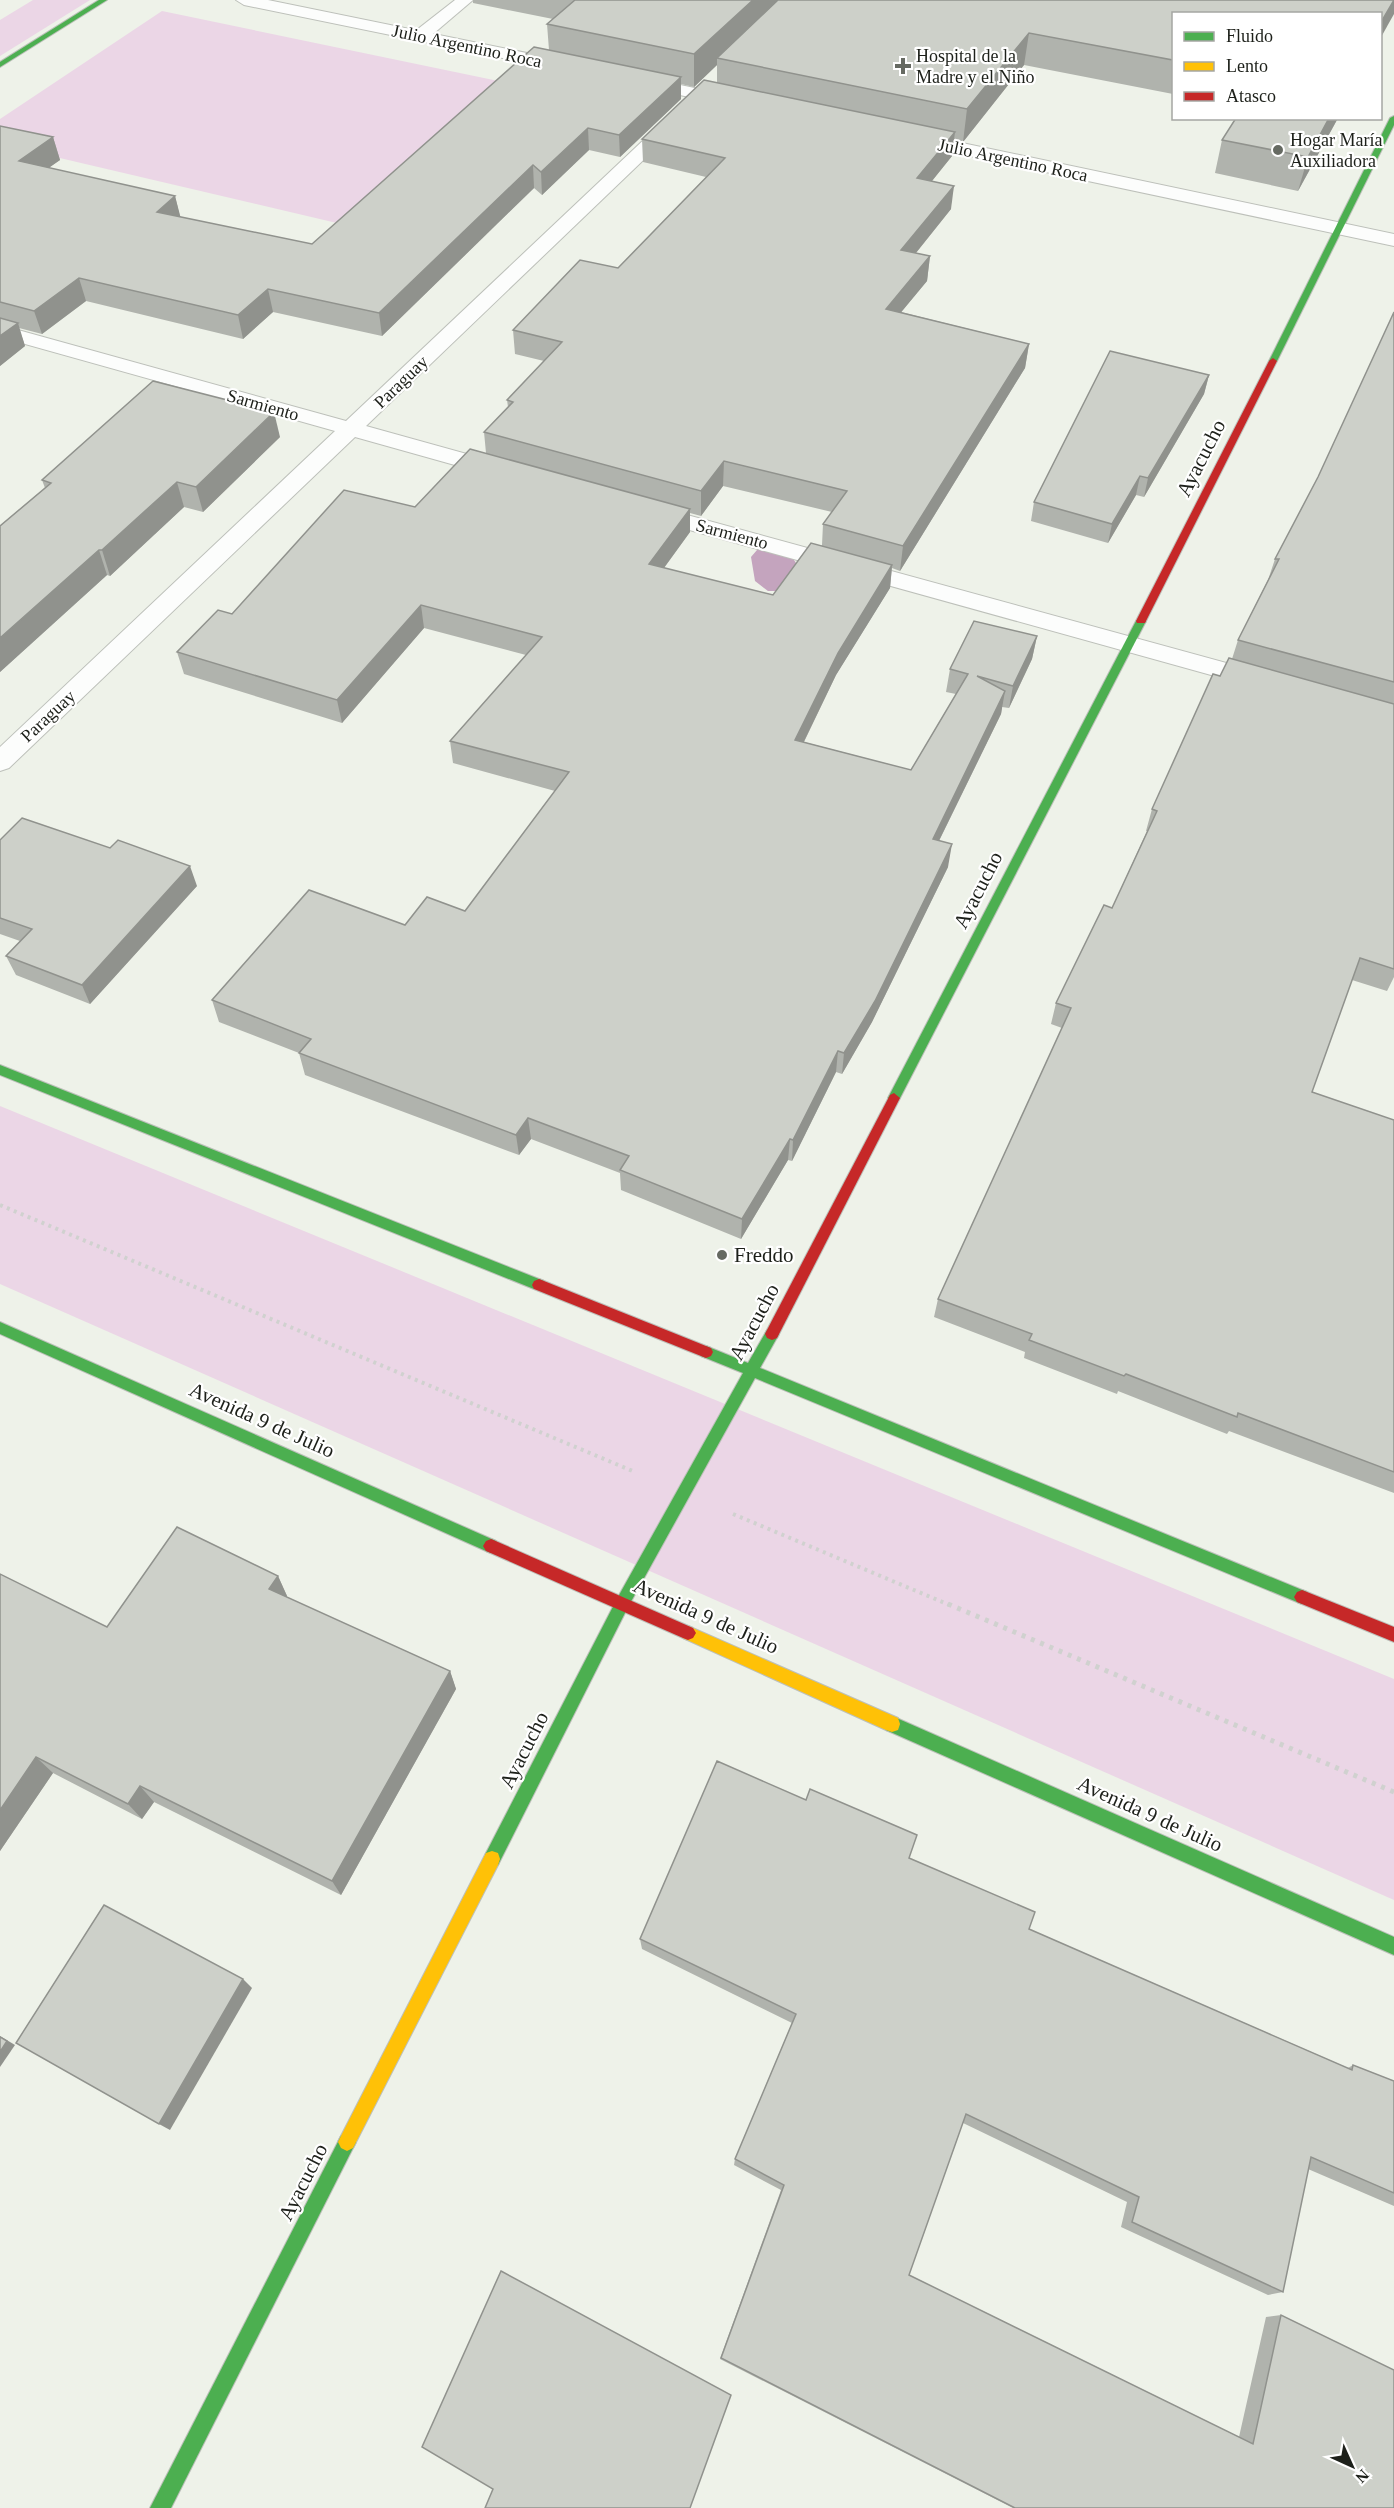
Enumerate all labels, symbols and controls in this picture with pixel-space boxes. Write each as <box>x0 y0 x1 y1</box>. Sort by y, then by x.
legend <box>1172 12 1382 120</box>
street label: Julio Argentino Roca <box>390 20 544 72</box>
text: Fluido <box>1226 26 1273 46</box>
place label: Hospital de la Madre y el Niño <box>916 46 1034 87</box>
text: Lento <box>1226 56 1268 76</box>
marker: Hospital de la Madre y el Niño <box>894 57 912 75</box>
text: Atasco <box>1226 86 1276 106</box>
place label: Hogar María Auxiliadora <box>1290 130 1382 171</box>
street label: Julio Argentino Roca <box>936 134 1090 186</box>
marker: Hogar María Auxiliadora <box>1271 143 1285 157</box>
street label: Paraguay <box>370 352 432 412</box>
street label: Sarmiento <box>225 385 301 425</box>
street label: Ayacucho <box>1171 415 1231 501</box>
street label: Sarmiento <box>694 515 770 553</box>
street label: Paraguay <box>17 686 79 746</box>
street label: Ayacucho <box>948 847 1008 933</box>
place label: Freddo <box>734 1243 794 1267</box>
marker: Freddo <box>715 1248 729 1262</box>
street label: Ayacucho <box>724 1280 784 1364</box>
street label: Avenida 9 de Julio <box>186 1377 338 1463</box>
street label: Avenida 9 de Julio <box>630 1573 782 1659</box>
street label: Ayacucho <box>494 1707 554 1793</box>
street label: Avenida 9 de Julio <box>1074 1771 1226 1857</box>
street label: Ayacucho <box>273 2139 333 2225</box>
north arrow <box>1322 2436 1382 2496</box>
text: N <box>1352 2466 1372 2487</box>

